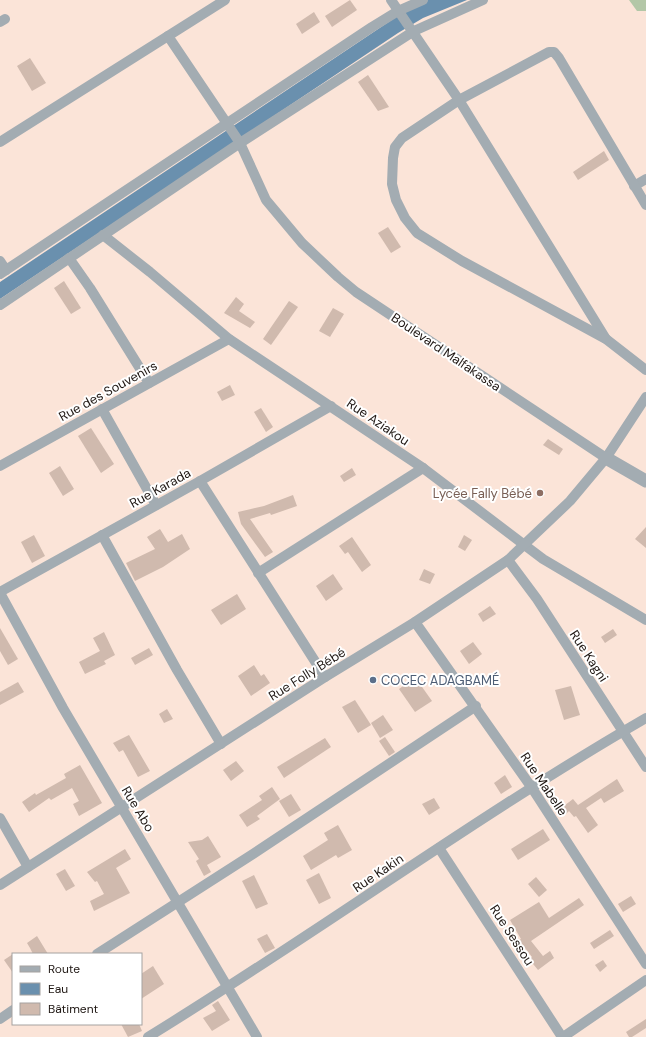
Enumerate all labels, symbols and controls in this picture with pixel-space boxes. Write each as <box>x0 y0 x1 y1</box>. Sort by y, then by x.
street label: Boulevard Malfakassa <box>388 309 504 395</box>
street label: Rue des Souvenirs <box>56 357 160 425</box>
street label: Rue Aziakou <box>343 395 413 449</box>
street label: Rue Karada <box>126 464 194 512</box>
place label: Lycée Fally Bébé <box>433 485 532 502</box>
marker: Lycée Fally Bébé <box>535 488 545 498</box>
street label: Rue Kagni <box>566 627 612 685</box>
street label: Rue Folly Bébé <box>265 644 349 704</box>
place label: COCEC ADAGBAMÉ <box>381 671 499 689</box>
marker: COCEC ADAGBAMÉ <box>368 675 378 685</box>
street label: Rue Mabelle <box>517 749 571 819</box>
street label: Rue Abo <box>118 783 158 835</box>
street label: Rue Kakin <box>349 850 407 896</box>
street label: Rue Sessou <box>486 901 538 969</box>
legend <box>12 953 142 1025</box>
text: Route <box>48 961 80 977</box>
text: Eau <box>48 981 68 997</box>
text: Bâtiment <box>48 1001 99 1017</box>

